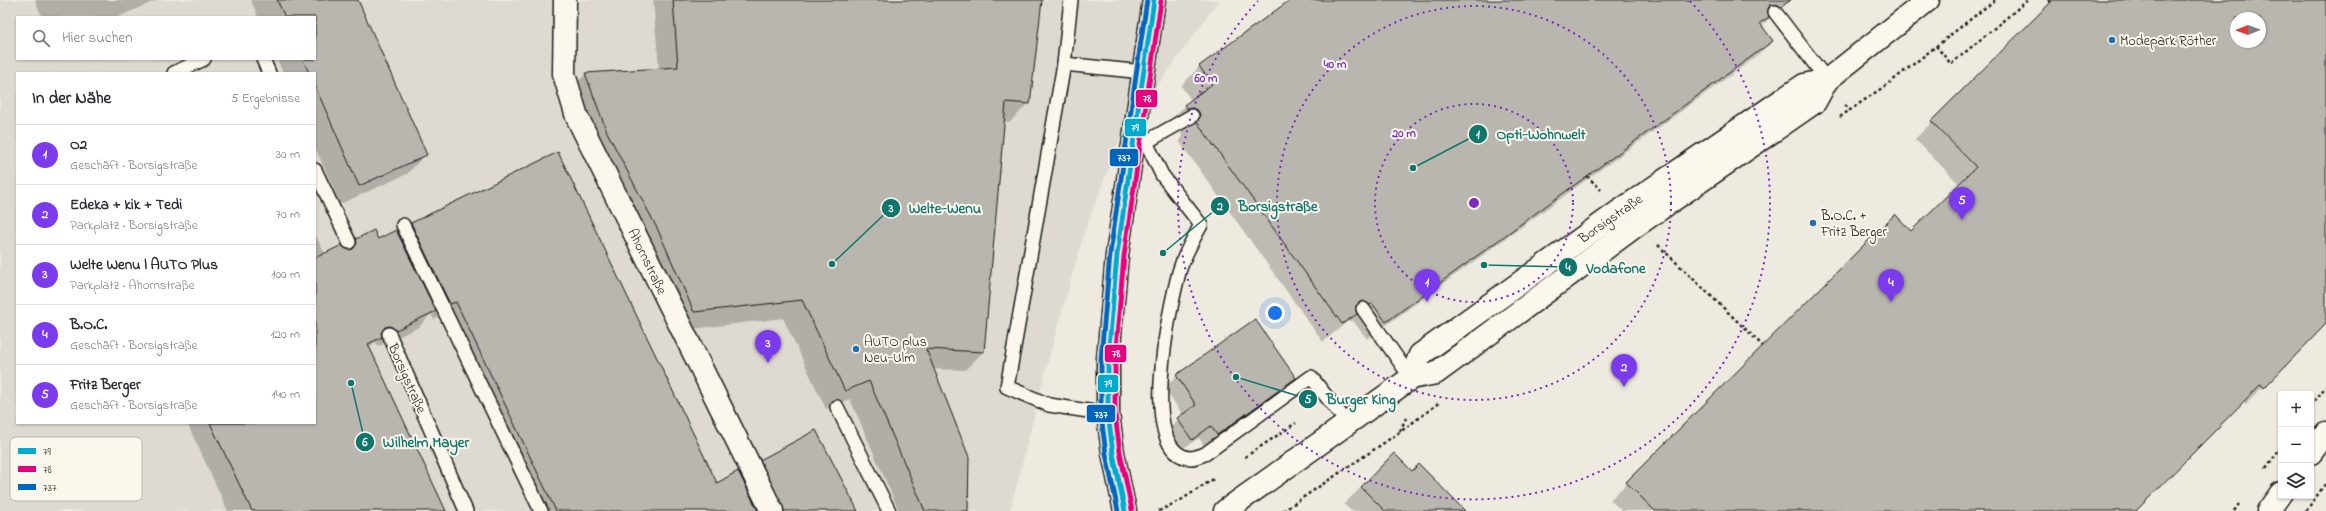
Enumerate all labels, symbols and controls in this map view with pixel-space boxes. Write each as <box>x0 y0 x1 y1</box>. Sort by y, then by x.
north arrow <box>2230 12 2266 48</box>
search box <box>16 16 316 60</box>
icon: search <box>30 27 52 49</box>
text: Hier suchen <box>62 27 133 49</box>
place label: Modepark Röther <box>2120 31 2217 52</box>
marker: Modepark Röther <box>2107 35 2117 45</box>
text: 40 m <box>1323 56 1347 74</box>
text: 60 m <box>1194 70 1218 88</box>
text: In der Nähe <box>32 86 111 111</box>
text: 5 Ergebnisse <box>231 89 300 108</box>
line badge: 78 <box>1135 89 1158 108</box>
text: 78 <box>1143 91 1152 107</box>
line badge: 79 <box>1124 118 1147 137</box>
text: 79 <box>1131 120 1140 136</box>
callout: Opti-Wohnwelt <box>1468 120 1593 147</box>
text: Opti-Wohnwelt <box>1497 124 1586 146</box>
text: 20 m <box>1391 125 1416 143</box>
text: 1 <box>1476 126 1480 144</box>
text: O2 <box>70 134 87 156</box>
text: 1 <box>43 145 47 164</box>
text: 30 m <box>276 145 300 164</box>
line badge: 737 <box>1109 148 1139 167</box>
text: 737 <box>1117 150 1131 166</box>
text: Geschäft · Borsigstraße <box>70 156 197 175</box>
pin: 5 <box>1949 187 1975 220</box>
street label: Borsigstraße <box>1574 189 1648 251</box>
callout: Borsigstraße <box>1210 192 1326 219</box>
text: Edeka + kik + Tedi <box>70 194 182 216</box>
callout: Welte-Wenu <box>881 195 989 222</box>
text: Borsigstraße <box>1237 196 1319 220</box>
centre of rings <box>1467 196 1481 210</box>
text: Welte-Wenu <box>909 198 982 220</box>
text: 2 <box>1216 198 1223 216</box>
text: 3 <box>888 200 894 218</box>
text: 2 <box>42 205 48 224</box>
text: 70 m <box>276 205 300 224</box>
place label: B.O.C. + Fritz Berger <box>1820 206 1887 244</box>
text: Parkplatz · Borsigstraße <box>70 216 197 235</box>
marker: B.O.C. + Fritz Berger <box>1808 218 1818 228</box>
street label: Ahornstraße <box>622 225 672 299</box>
text: Welte Wenu | AUTO Plus <box>70 254 218 276</box>
callout: Vodafone <box>1558 254 1653 281</box>
text: Vodafone <box>1585 258 1647 280</box>
text: 4 <box>1565 259 1571 277</box>
text: 3 <box>42 265 48 284</box>
text: 100 m <box>271 265 300 284</box>
pin: 1 <box>1414 269 1440 302</box>
pin: 4 <box>1878 269 1904 302</box>
text: Parkplatz · Ahornstraße <box>70 276 195 295</box>
your location <box>1265 303 1285 323</box>
text: B.O.C. <box>70 314 107 336</box>
text: 4 <box>42 325 48 344</box>
text: 120 m <box>270 325 300 344</box>
pin: 3 <box>755 330 781 363</box>
place label: AUTO plus Neu-Ulm <box>864 332 927 369</box>
text: Geschäft · Borsigstraße <box>70 336 197 355</box>
street label: Borsigstraße <box>381 339 432 418</box>
marker: AUTO plus Neu-Ulm <box>851 344 861 354</box>
line badge: 78 <box>1104 344 1127 363</box>
text: 78 <box>1112 346 1121 362</box>
pin: 2 <box>1611 354 1637 387</box>
text: Fritz Berger <box>70 374 141 396</box>
line badge: 79 <box>1097 374 1119 393</box>
text: 79 <box>1104 376 1113 392</box>
text: 5 <box>41 385 49 404</box>
text: 140 m <box>272 385 300 404</box>
callout: Burger King <box>1298 385 1404 412</box>
text: Burger King <box>1325 389 1396 413</box>
text: 5 <box>1305 391 1312 409</box>
map controls <box>2278 391 2314 499</box>
button: + <box>2278 391 2314 427</box>
text: Geschäft · Borsigstraße <box>70 396 197 415</box>
line badge: 737 <box>1086 404 1116 423</box>
text: 737 <box>1094 407 1108 423</box>
button: − <box>2278 427 2314 463</box>
callout: Wilhelm Mayer <box>355 429 477 456</box>
text: Wilhelm Mayer <box>383 432 469 456</box>
text: 6 <box>361 434 368 452</box>
legend <box>10 437 142 501</box>
text: 79 <box>43 444 52 460</box>
text: 78 <box>43 462 52 478</box>
button: layers <box>2278 463 2314 499</box>
text: 737 <box>43 480 57 496</box>

